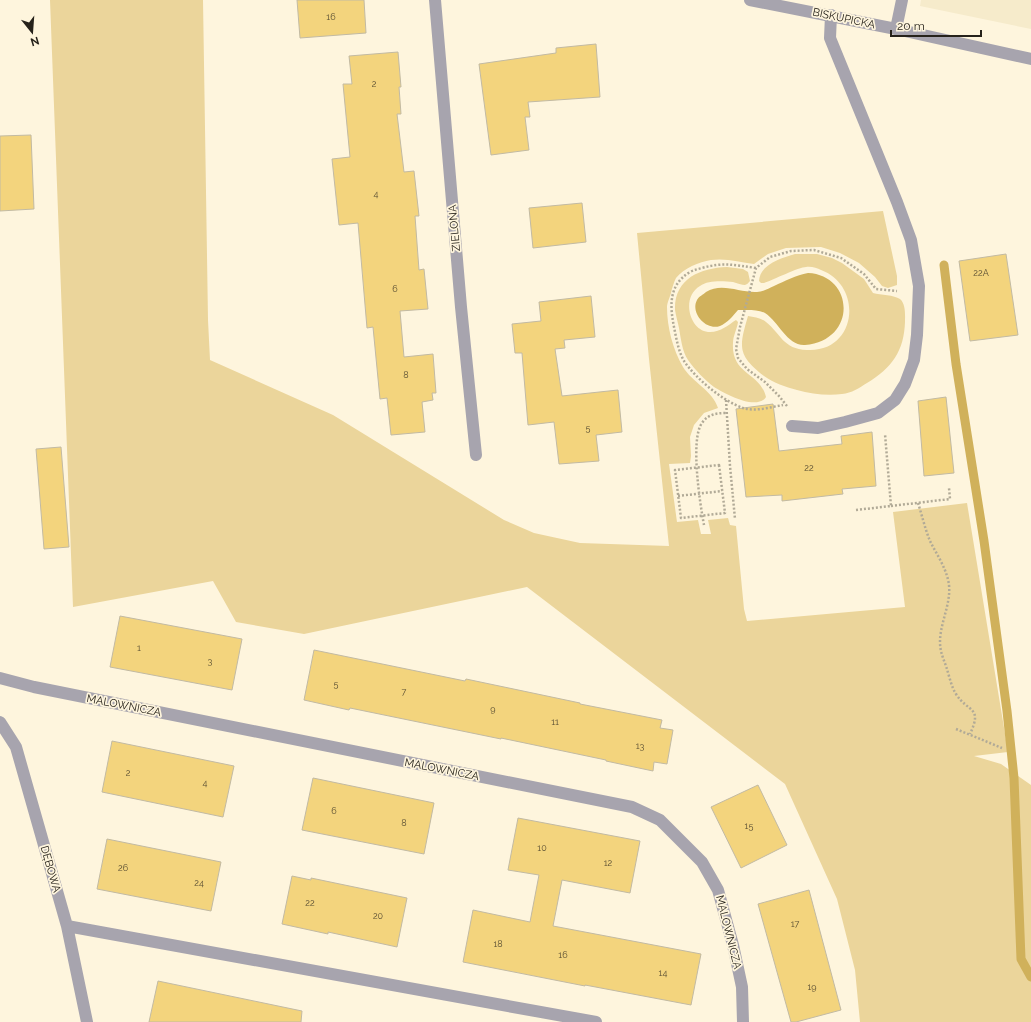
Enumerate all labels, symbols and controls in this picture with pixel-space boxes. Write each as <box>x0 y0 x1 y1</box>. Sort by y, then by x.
street label: BISKUPICKA <box>811 6 877 32</box>
north arrow <box>12 12 52 52</box>
house number: 16 <box>326 12 336 22</box>
scale bar <box>891 12 981 38</box>
text: 20 m <box>897 19 925 33</box>
text: N <box>29 34 41 49</box>
house number: 2 <box>372 79 377 89</box>
house number: 4 <box>374 189 379 199</box>
street label: ZIELONA <box>446 204 463 252</box>
house number: 22A <box>973 268 989 278</box>
house number: 6 <box>392 284 398 294</box>
house number: 8 <box>403 370 409 380</box>
house number: 5 <box>586 423 591 433</box>
house number: 22 <box>804 463 814 473</box>
house number: 1 <box>137 643 141 653</box>
house number: 3 <box>208 656 213 666</box>
house number: 5 <box>334 679 339 689</box>
house number: 7 <box>402 687 407 697</box>
street label: MALOWNICZA <box>85 692 163 719</box>
house number: 9 <box>490 704 496 714</box>
house number: 11 <box>551 717 559 727</box>
house number: 13 <box>636 741 645 751</box>
street label: MALOWNICZA <box>403 756 481 783</box>
house number: 2 <box>126 768 131 778</box>
house number: 4 <box>203 778 208 788</box>
house number: 6 <box>331 806 337 816</box>
house number: 8 <box>401 818 407 828</box>
house number: 15 <box>745 821 753 831</box>
house number: 10 <box>537 843 547 853</box>
street label: DĘBOWA <box>38 844 64 895</box>
house number: 12 <box>604 858 613 868</box>
house number: 26 <box>118 863 129 873</box>
house number: 24 <box>194 878 204 888</box>
street label: MALOWNICZA <box>713 894 744 971</box>
house number: 22 <box>305 898 315 908</box>
house number: 20 <box>373 911 384 921</box>
house number: 17 <box>791 919 799 929</box>
house number: 18 <box>493 939 503 949</box>
house number: 16 <box>558 950 568 960</box>
house number: 14 <box>659 968 667 978</box>
house number: 19 <box>807 982 817 992</box>

